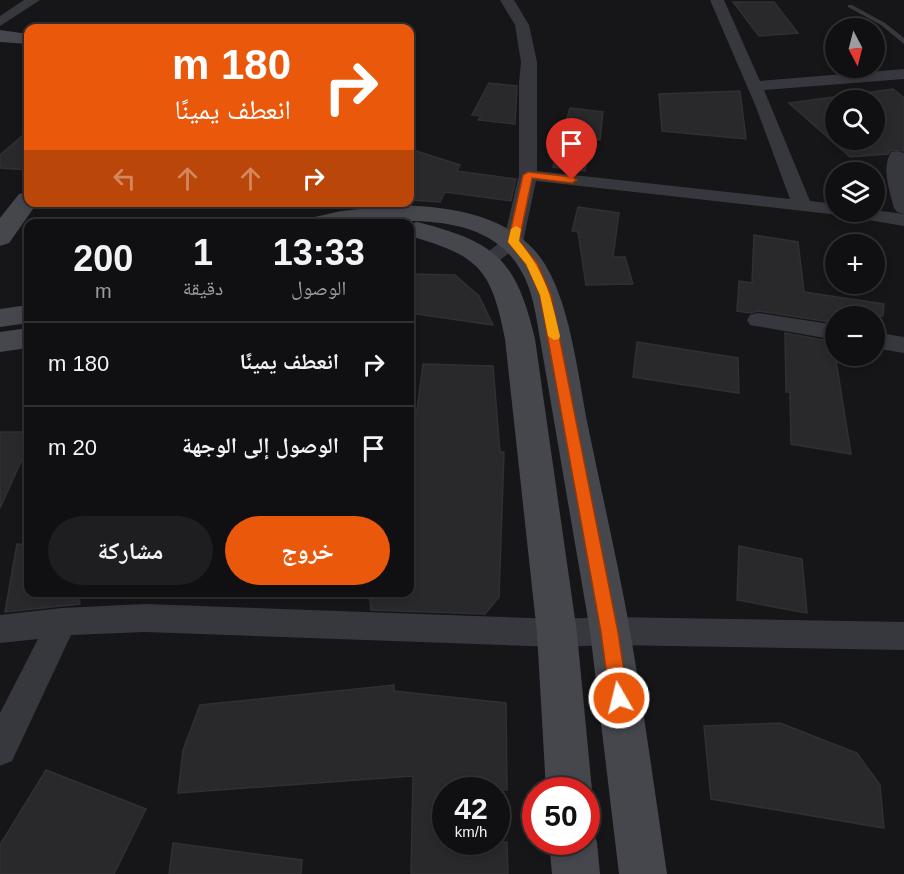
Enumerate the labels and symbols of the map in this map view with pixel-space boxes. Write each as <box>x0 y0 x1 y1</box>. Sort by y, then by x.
north arrow <box>825 18 885 78</box>
pin <box>546 118 597 180</box>
position arrow <box>587 666 651 730</box>
speed limit sign: 50 <box>522 777 600 855</box>

